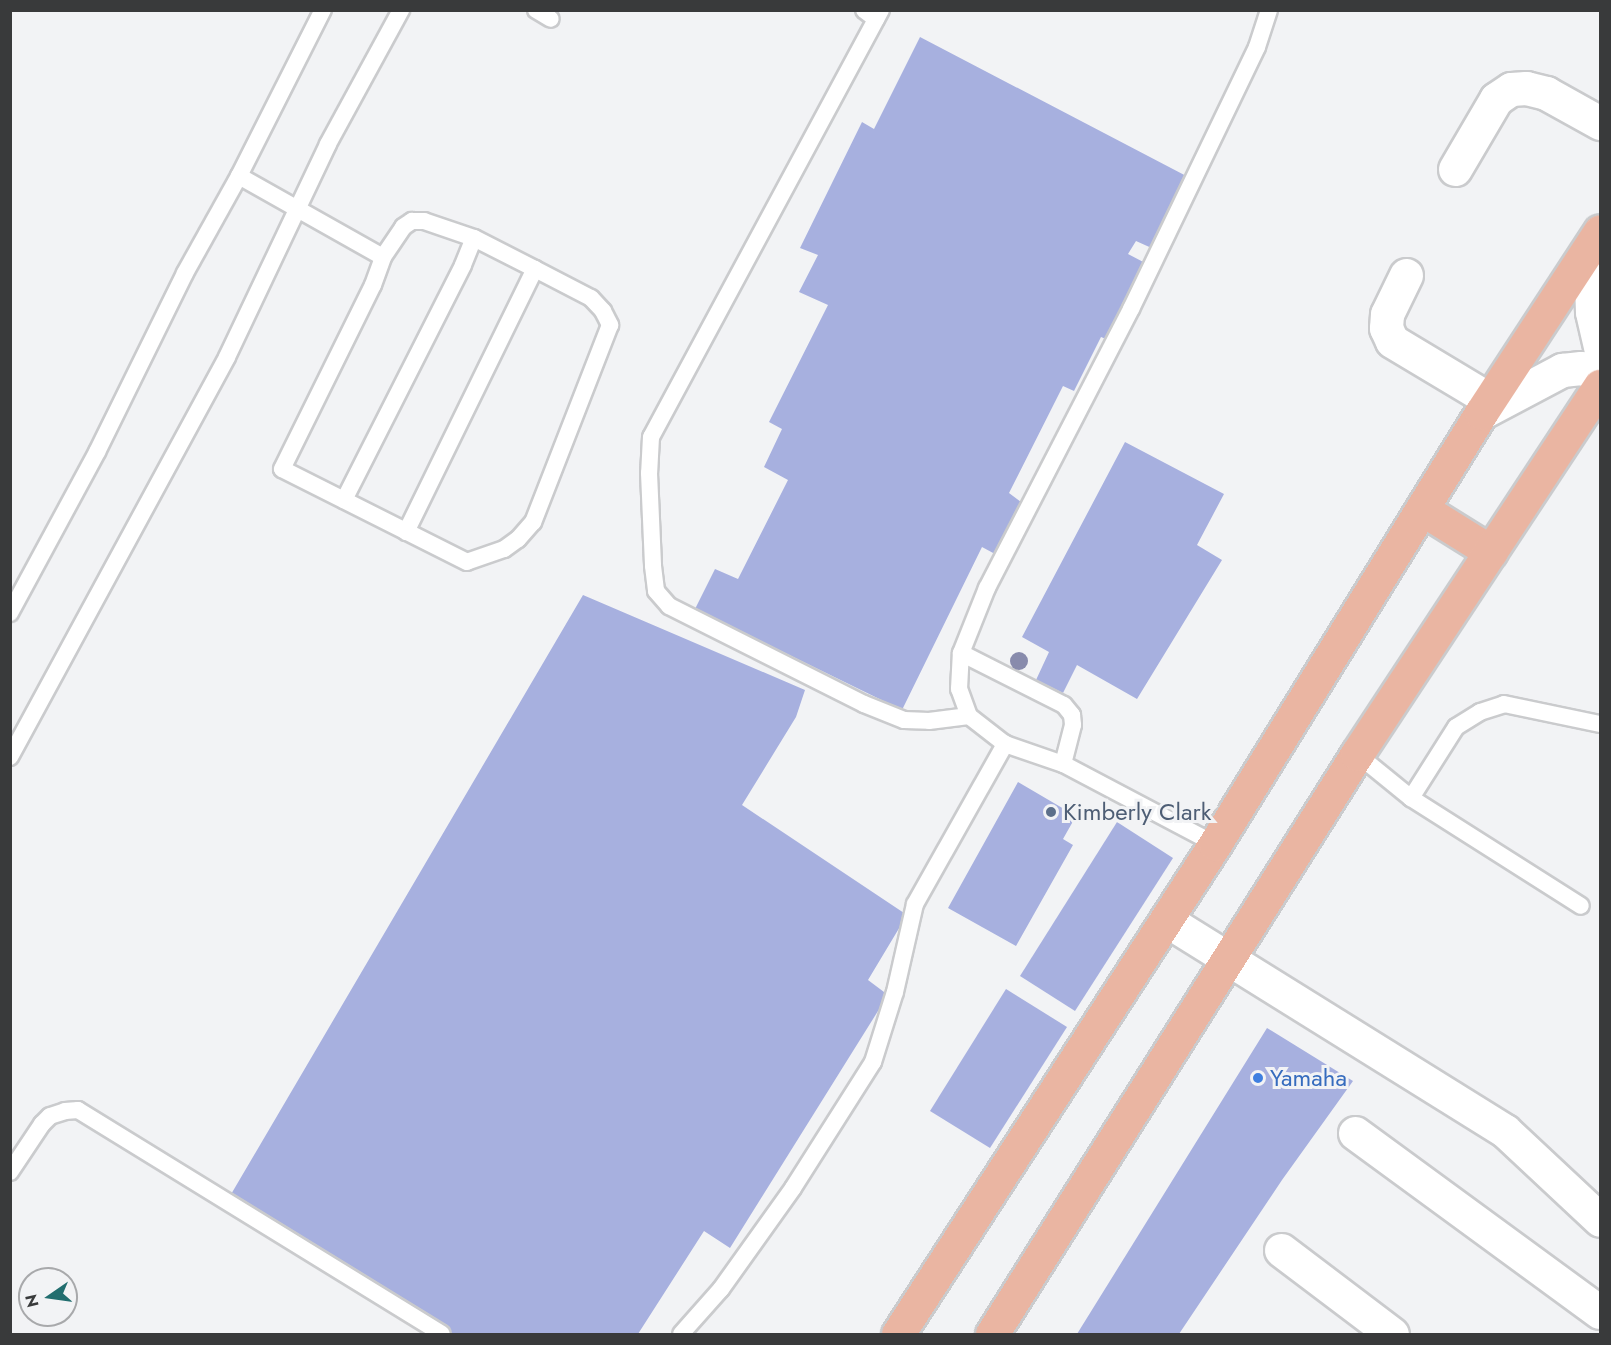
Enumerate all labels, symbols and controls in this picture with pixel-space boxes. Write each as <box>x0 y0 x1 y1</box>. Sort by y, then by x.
place label: Kimberly Clark <box>1063 798 1211 826</box>
marker: Kimberly Clark <box>1044 805 1058 819</box>
place label: Yamaha <box>1270 1064 1347 1092</box>
marker: Yamaha <box>1251 1071 1265 1085</box>
north arrow <box>18 1267 78 1327</box>
text: N <box>19 1292 45 1309</box>

